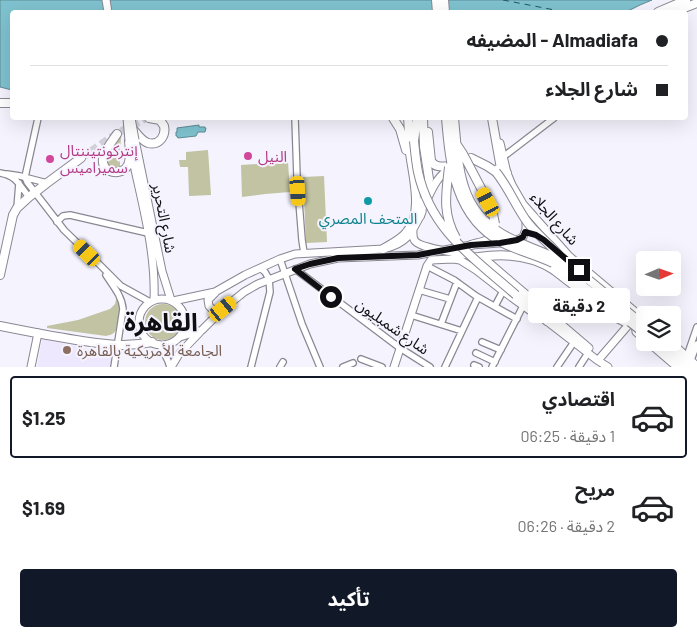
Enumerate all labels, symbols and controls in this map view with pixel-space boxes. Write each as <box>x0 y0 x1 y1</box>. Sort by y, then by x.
text: Almadiafa - المضيفه <box>467 28 638 51</box>
text: شارع الجلاء <box>545 77 638 100</box>
place label: إنتركونتيننتال سميراميس <box>60 141 138 177</box>
place label: النيل <box>258 147 287 166</box>
marker: النيل <box>242 150 254 162</box>
marker: إنتركونتيننتال سميراميس <box>44 153 56 165</box>
car <box>289 176 306 206</box>
street label: شارع التحرير <box>145 181 181 255</box>
car <box>474 185 501 219</box>
street label: شارع الجلاء <box>524 188 583 251</box>
marker: المتحف المصري <box>362 195 374 207</box>
place label: المتحف المصري <box>319 209 417 230</box>
car <box>71 237 102 269</box>
north arrow <box>636 251 681 296</box>
map controls <box>636 251 681 351</box>
route end <box>568 259 590 281</box>
route start <box>320 286 342 308</box>
callout: 2 دقيقة <box>528 288 630 322</box>
car <box>206 294 239 324</box>
street label: شارع شمبليون <box>351 294 433 361</box>
text: 2 دقيقة <box>553 296 605 315</box>
district label: القاهرة <box>124 306 198 337</box>
button: layers <box>636 306 681 351</box>
place label: الجامعة الأمريكية بالقاهرة <box>77 341 222 360</box>
marker: الجامعة الأمريكية بالقاهرة <box>61 344 73 356</box>
text: اقتصادي <box>542 387 615 410</box>
icon: car <box>630 395 675 440</box>
text: $1.25 <box>22 406 66 429</box>
text: 1 دقيقة · 06:25 <box>520 426 615 445</box>
text: مريح <box>575 477 615 500</box>
icon: car <box>630 485 675 530</box>
text: $1.69 <box>22 496 65 519</box>
text: 2 دقيقة · 06:26 <box>517 516 615 535</box>
button: تأكيد <box>20 569 677 627</box>

